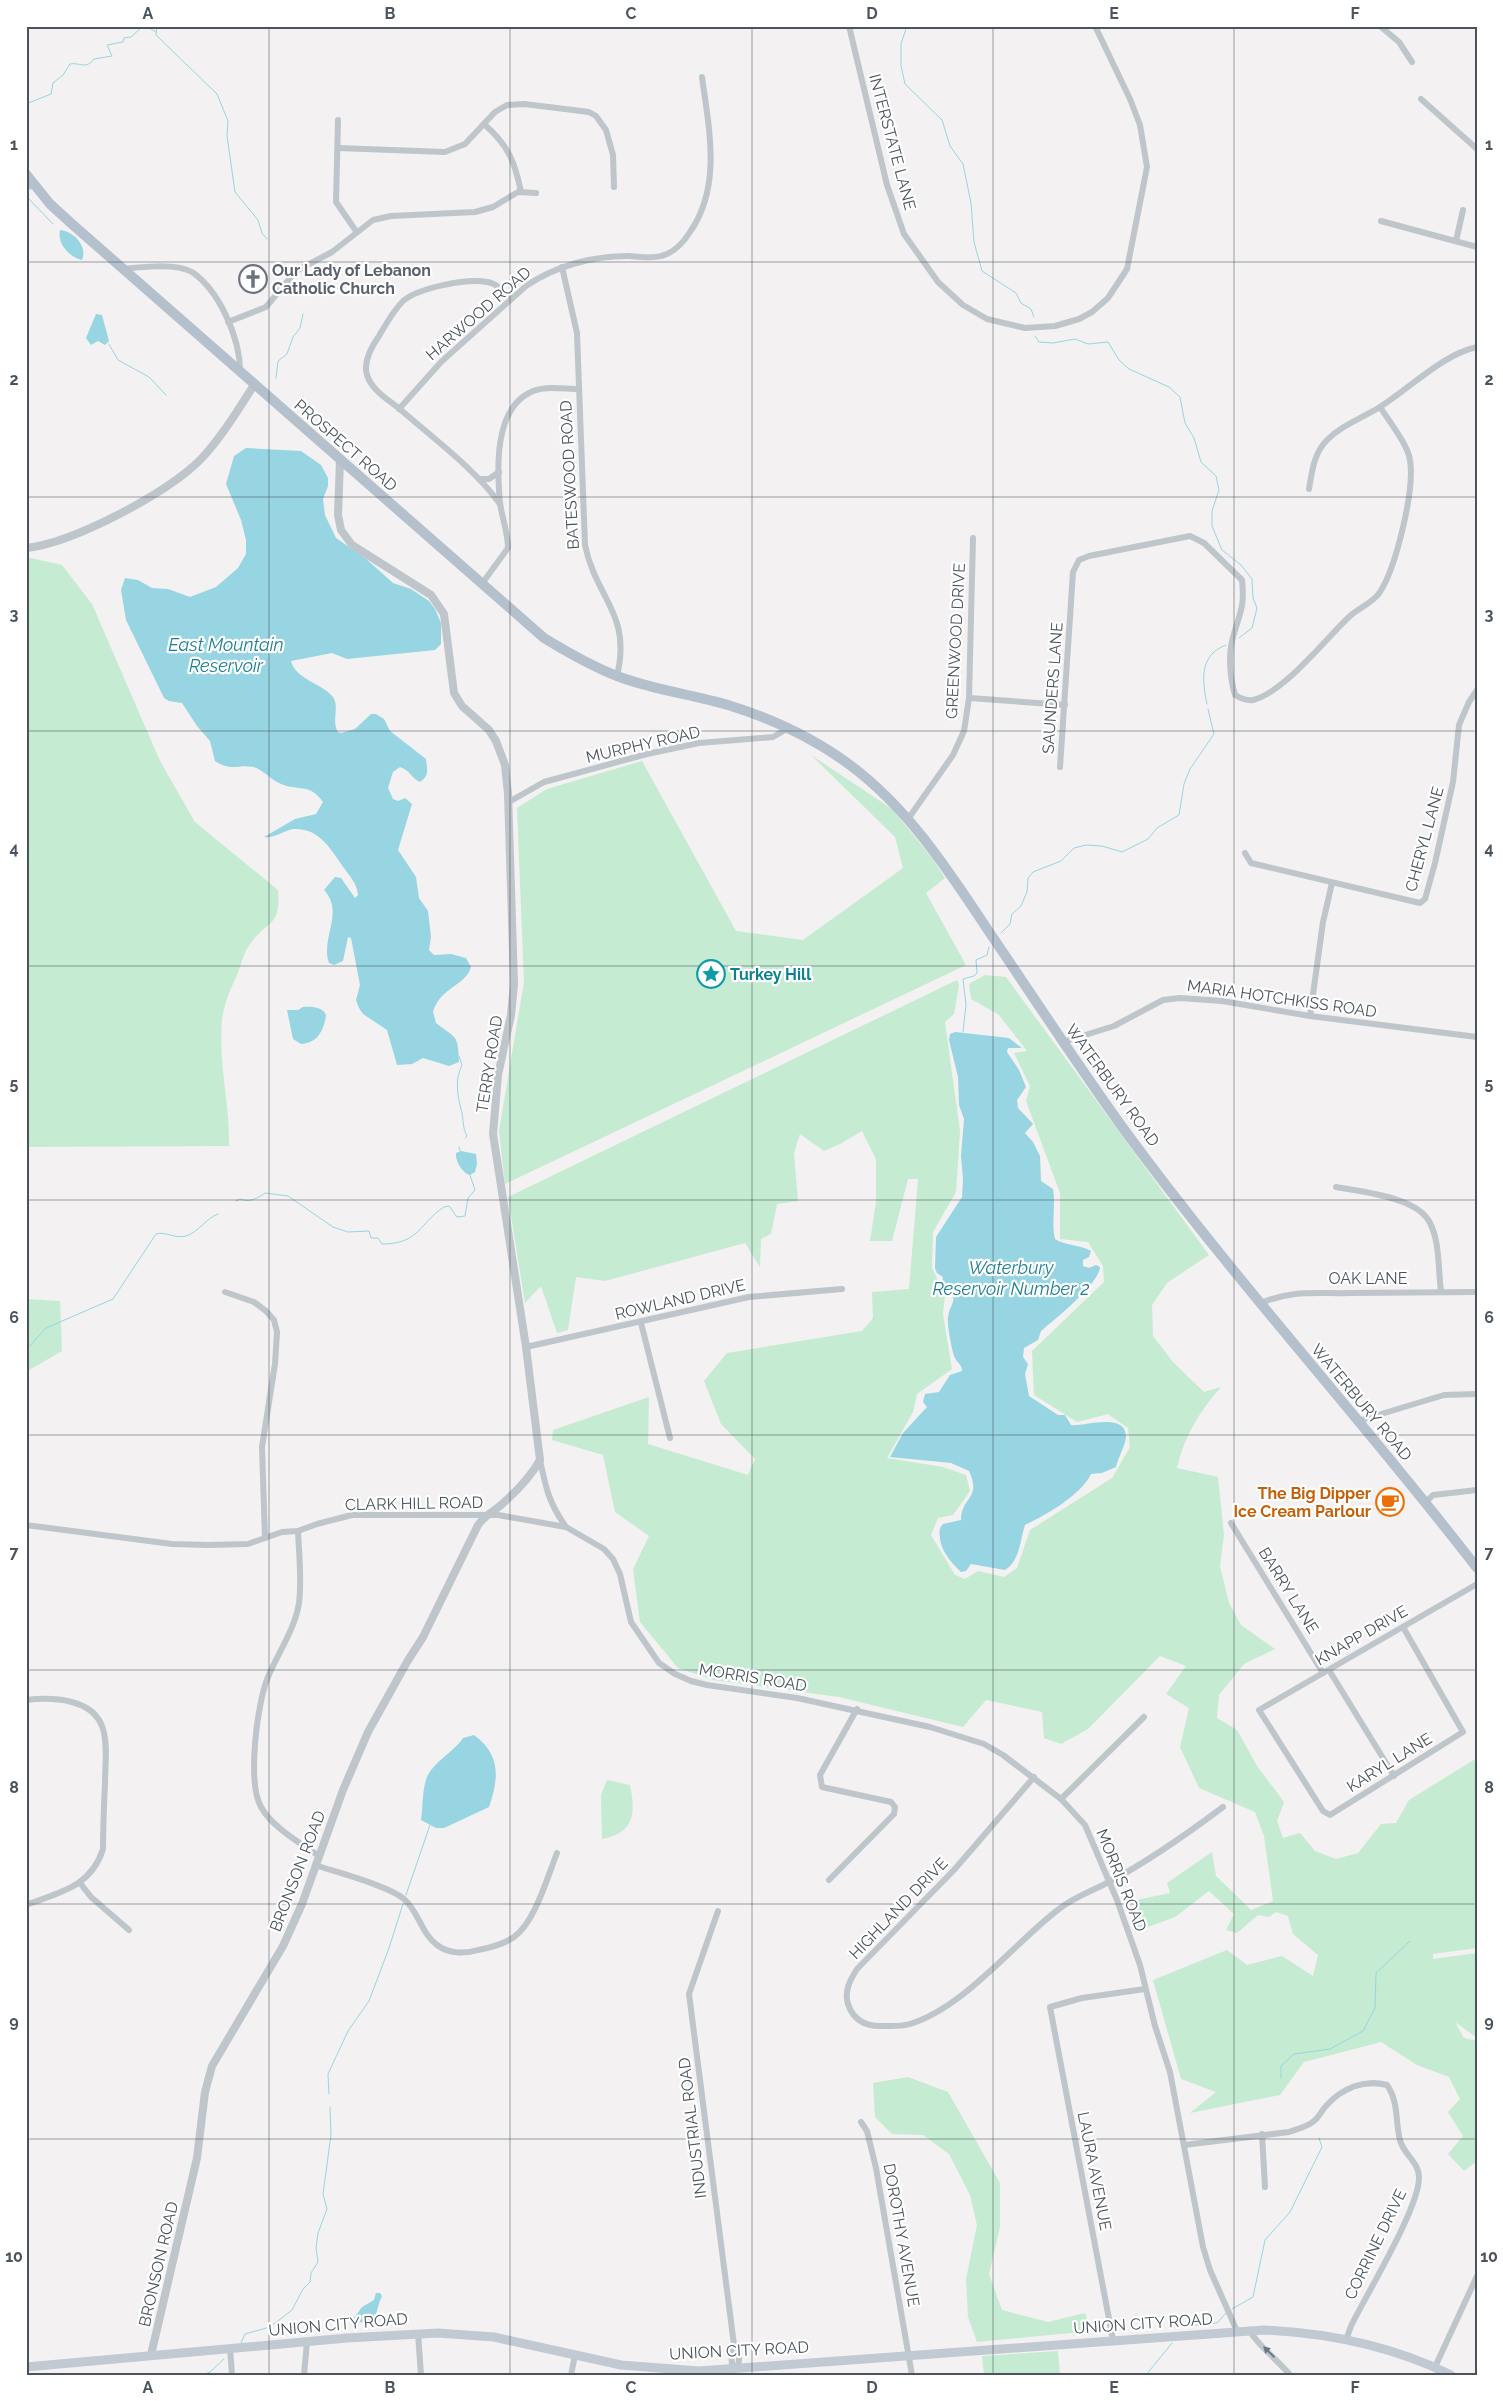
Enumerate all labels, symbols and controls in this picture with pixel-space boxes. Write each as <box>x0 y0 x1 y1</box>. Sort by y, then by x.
text: A <box>143 4 154 23</box>
text: B <box>385 4 396 23</box>
text: C <box>626 4 637 23</box>
text: D <box>866 4 878 23</box>
text: E <box>1109 4 1119 23</box>
text: F <box>1350 4 1360 23</box>
street label: INTERSTATE LANE <box>865 72 920 213</box>
text: 1 <box>10 135 18 154</box>
text: 1 <box>1485 135 1493 154</box>
place label: Our Lady of Lebanon Catholic Church <box>272 261 431 298</box>
street label: HARWOOD ROAD <box>422 263 535 364</box>
church icon: Our Lady of Lebanon Catholic Church <box>238 264 268 294</box>
text: 2 <box>9 370 19 389</box>
text: 2 <box>1484 370 1494 389</box>
street label: PROSPECT ROAD <box>290 395 401 495</box>
street label: BATESWOOD ROAD <box>556 400 583 550</box>
street label: GREENWOOD DRIVE <box>942 562 969 719</box>
text: 3 <box>10 605 19 624</box>
text: 3 <box>1485 605 1494 624</box>
street label: SAUNDERS LANE <box>1038 621 1067 755</box>
water label: East Mountain Reservoir <box>168 634 284 676</box>
street label: MURPHY ROAD <box>584 722 702 767</box>
street label: CHERYL LANE <box>1401 784 1448 894</box>
text: 4 <box>9 839 19 858</box>
text: 4 <box>1484 839 1494 858</box>
place icon: Turkey Hill <box>696 959 726 989</box>
place label: Turkey Hill <box>730 965 812 984</box>
street label: MARIA HOTCHKISS ROAD <box>1186 976 1378 1021</box>
street label: TERRY ROAD <box>472 1014 507 1114</box>
street label: WATERBURY ROAD <box>1062 1020 1163 1150</box>
text: 5 <box>10 1074 19 1093</box>
text: 5 <box>1485 1074 1494 1093</box>
water label: Waterbury Reservoir Number 2 <box>932 1257 1090 1299</box>
street label: OAK LANE <box>1329 1269 1408 1288</box>
street label: ROWLAND DRIVE <box>613 1275 747 1324</box>
text: 6 <box>9 1308 19 1327</box>
text: 6 <box>1484 1308 1494 1327</box>
street label: WATERBURY ROAD <box>1307 1340 1416 1465</box>
place label: The Big Dipper Ice Cream Parlour <box>1234 1484 1371 1521</box>
cafe icon: The Big Dipper Ice Cream Parlour <box>1375 1487 1405 1517</box>
street label: CLARK HILL ROAD <box>345 1493 483 1514</box>
text: 7 <box>10 1543 19 1562</box>
text: 7 <box>1485 1543 1494 1562</box>
street label: BARRY LANE <box>1255 1544 1323 1637</box>
street label: KNAPP DRIVE <box>1312 1601 1411 1670</box>
street label: MORRIS ROAD <box>698 1660 808 1695</box>
street label: KARYL LANE <box>1343 1729 1436 1796</box>
text: 8 <box>9 1778 19 1797</box>
text: 8 <box>1484 1778 1494 1797</box>
street label: BRONSON ROAD <box>266 1808 329 1934</box>
street label: MORRIS ROAD <box>1092 1826 1151 1934</box>
street label: HIGHLAND DRIVE <box>845 1854 952 1963</box>
text: 9 <box>9 2012 19 2031</box>
text: 9 <box>1484 2012 1494 2031</box>
street label: INDUSTRIAL ROAD <box>674 2056 711 2199</box>
street label: LAURA AVENUE <box>1074 2110 1115 2232</box>
street label: DOROTHY AVENUE <box>880 2162 924 2308</box>
street label: CORRINE DRIVE <box>1341 2186 1410 2302</box>
street label: BRONSON ROAD <box>135 2200 182 2329</box>
text: 10 <box>5 2247 23 2266</box>
text: 10 <box>1480 2247 1498 2266</box>
street label: UNION CITY ROAD <box>268 2309 408 2340</box>
street label: UNION CITY ROAD <box>1073 2309 1213 2338</box>
street label: UNION CITY ROAD <box>669 2337 809 2364</box>
one-way arrow <box>1264 2346 1276 2358</box>
text: A <box>143 2378 154 2397</box>
text: B <box>385 2378 396 2397</box>
text: C <box>626 2378 637 2397</box>
text: D <box>866 2378 878 2397</box>
text: E <box>1109 2378 1119 2397</box>
text: F <box>1350 2378 1360 2397</box>

